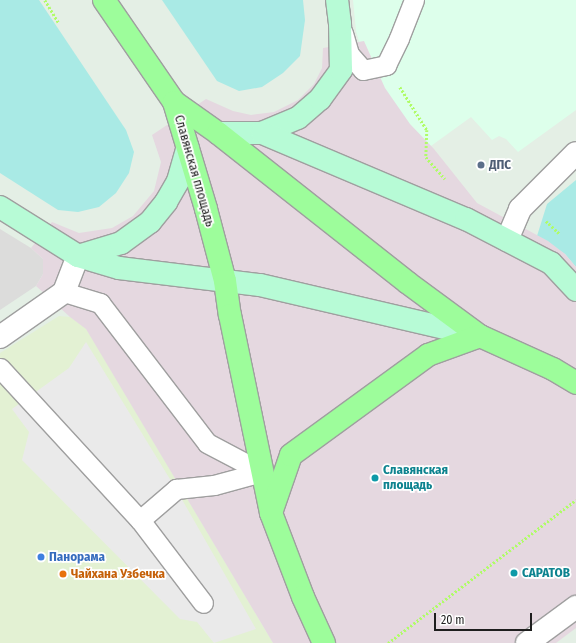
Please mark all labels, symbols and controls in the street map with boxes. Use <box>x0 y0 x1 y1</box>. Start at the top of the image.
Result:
street label: Славянская площадь <box>171 113 217 229</box>
place label: ДПС <box>489 157 511 173</box>
marker: ДПС <box>476 160 486 170</box>
place label: Славянская площадь <box>383 463 448 494</box>
marker: Славянская площадь <box>370 473 380 483</box>
place label: Панорама <box>49 549 105 565</box>
marker: Панорама <box>36 552 46 562</box>
place label: САРАТОВ <box>522 565 570 581</box>
place label: Чайхана Узбечка <box>71 566 165 582</box>
marker: САРАТОВ <box>509 568 519 578</box>
marker: Чайхана Узбечка <box>58 569 68 579</box>
scale bar <box>436 605 534 631</box>
text: 20 m <box>441 613 465 627</box>

